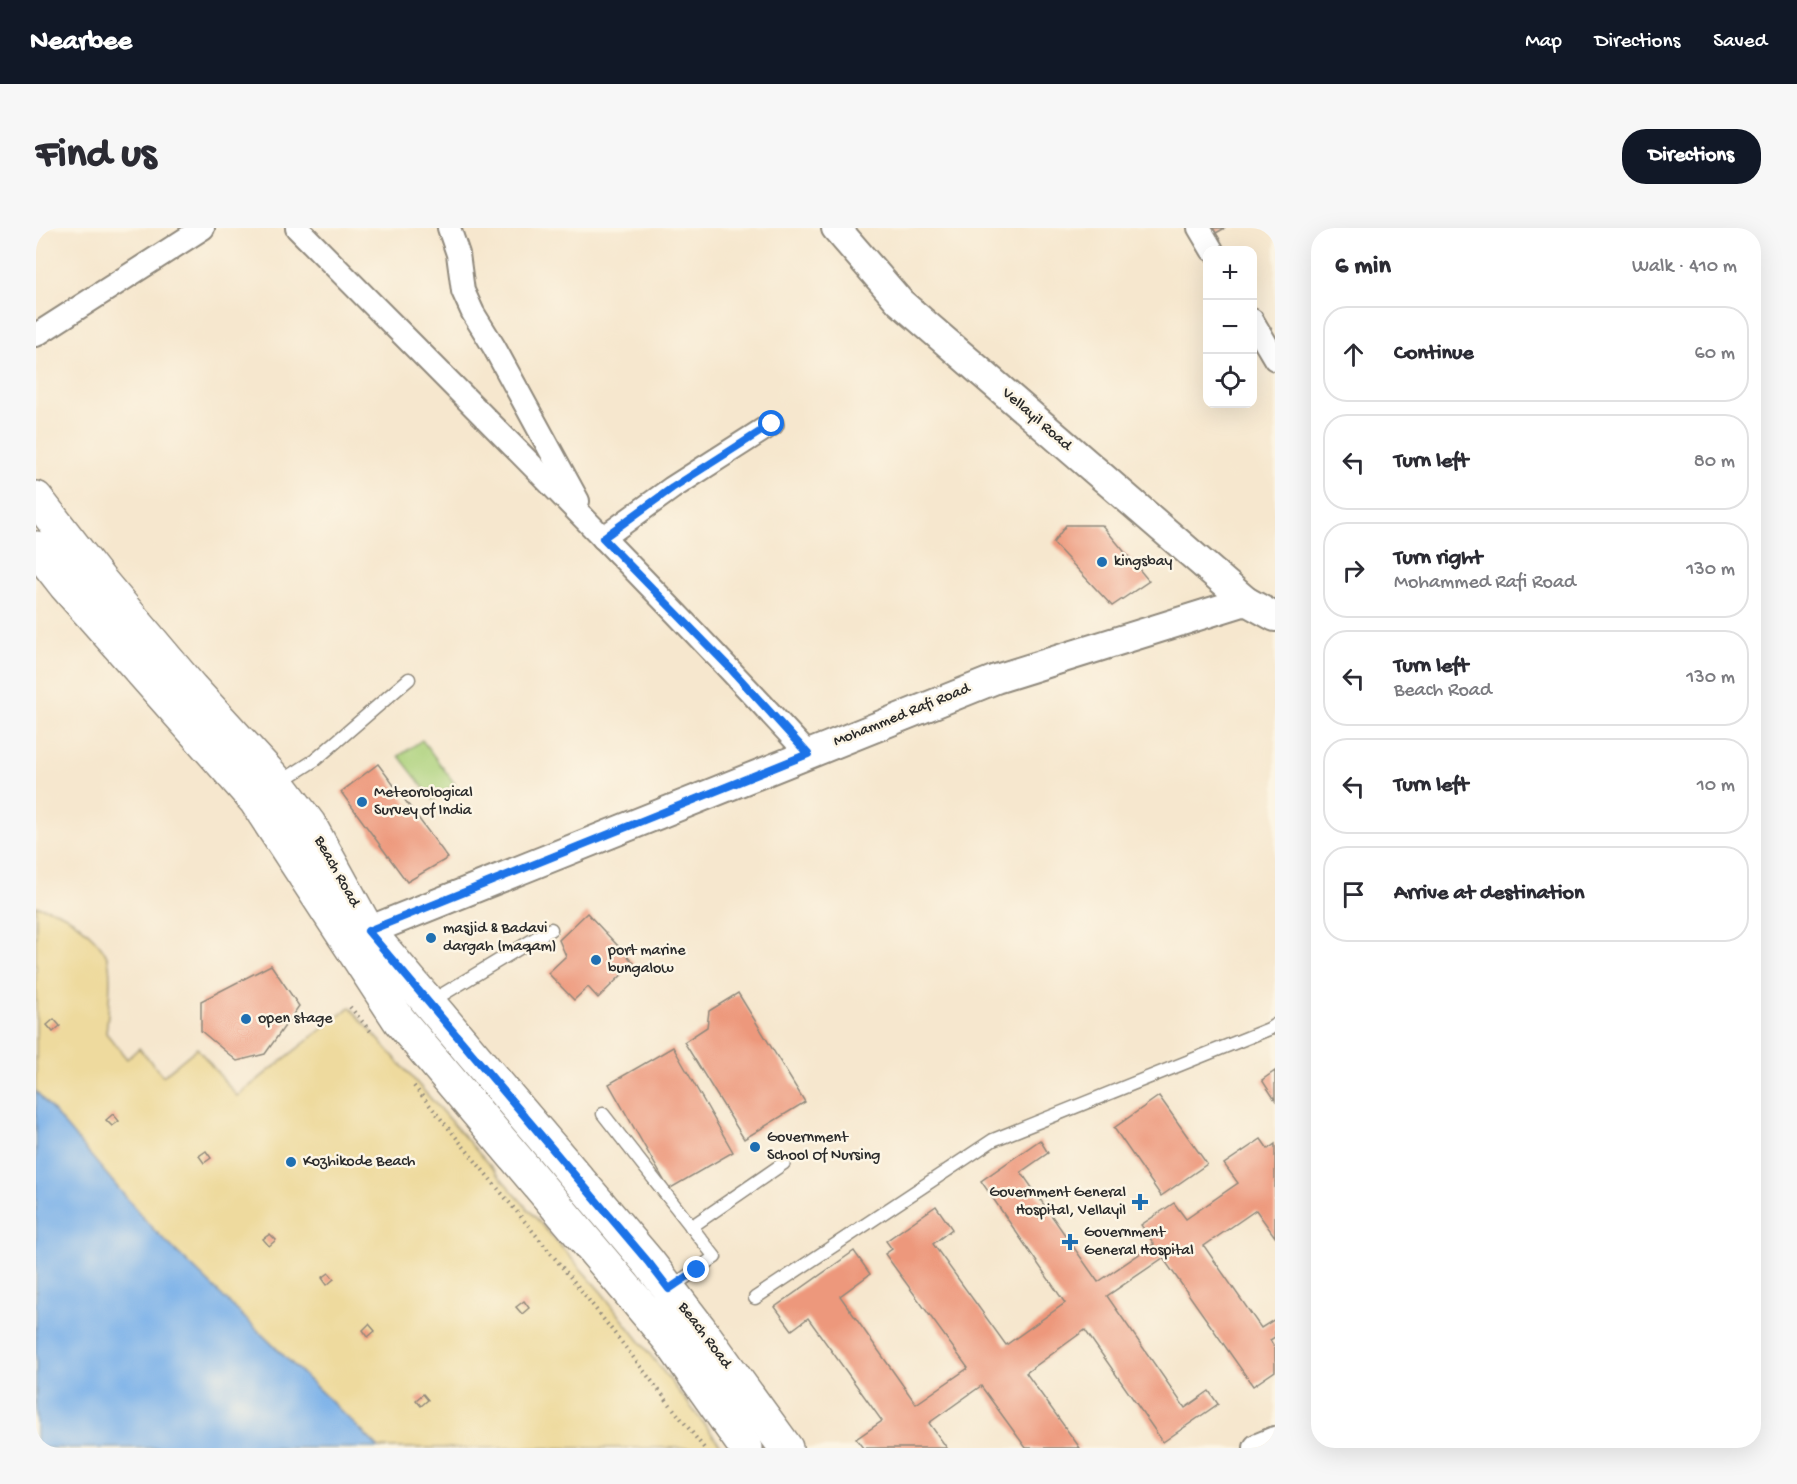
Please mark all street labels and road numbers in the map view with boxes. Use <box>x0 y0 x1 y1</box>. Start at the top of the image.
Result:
street label: Vellayil Road <box>996 384 1076 457</box>
street label: Mohammed Rafi Road <box>831 679 974 752</box>
street label: Beach Road <box>308 832 364 912</box>
street label: Beach Road <box>672 1298 736 1374</box>

